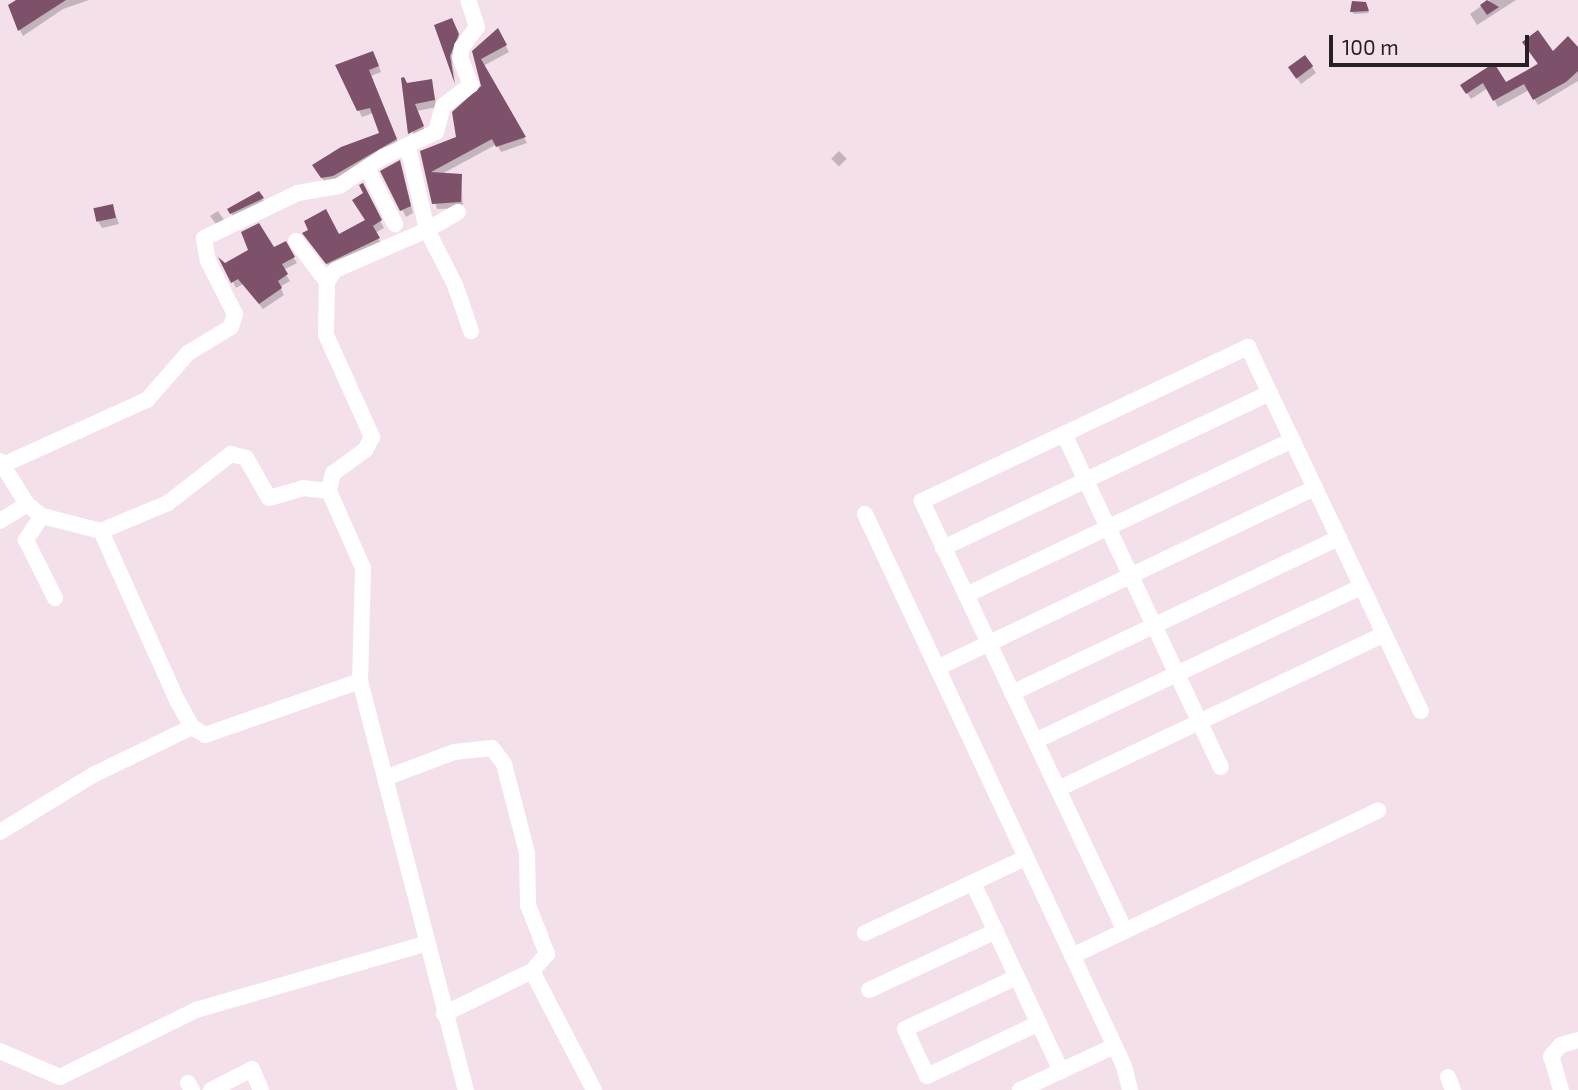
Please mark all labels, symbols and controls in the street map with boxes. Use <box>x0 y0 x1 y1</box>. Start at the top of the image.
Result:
scale bar <box>1333 21 1532 65</box>
text: 100 m <box>1342 34 1399 59</box>

